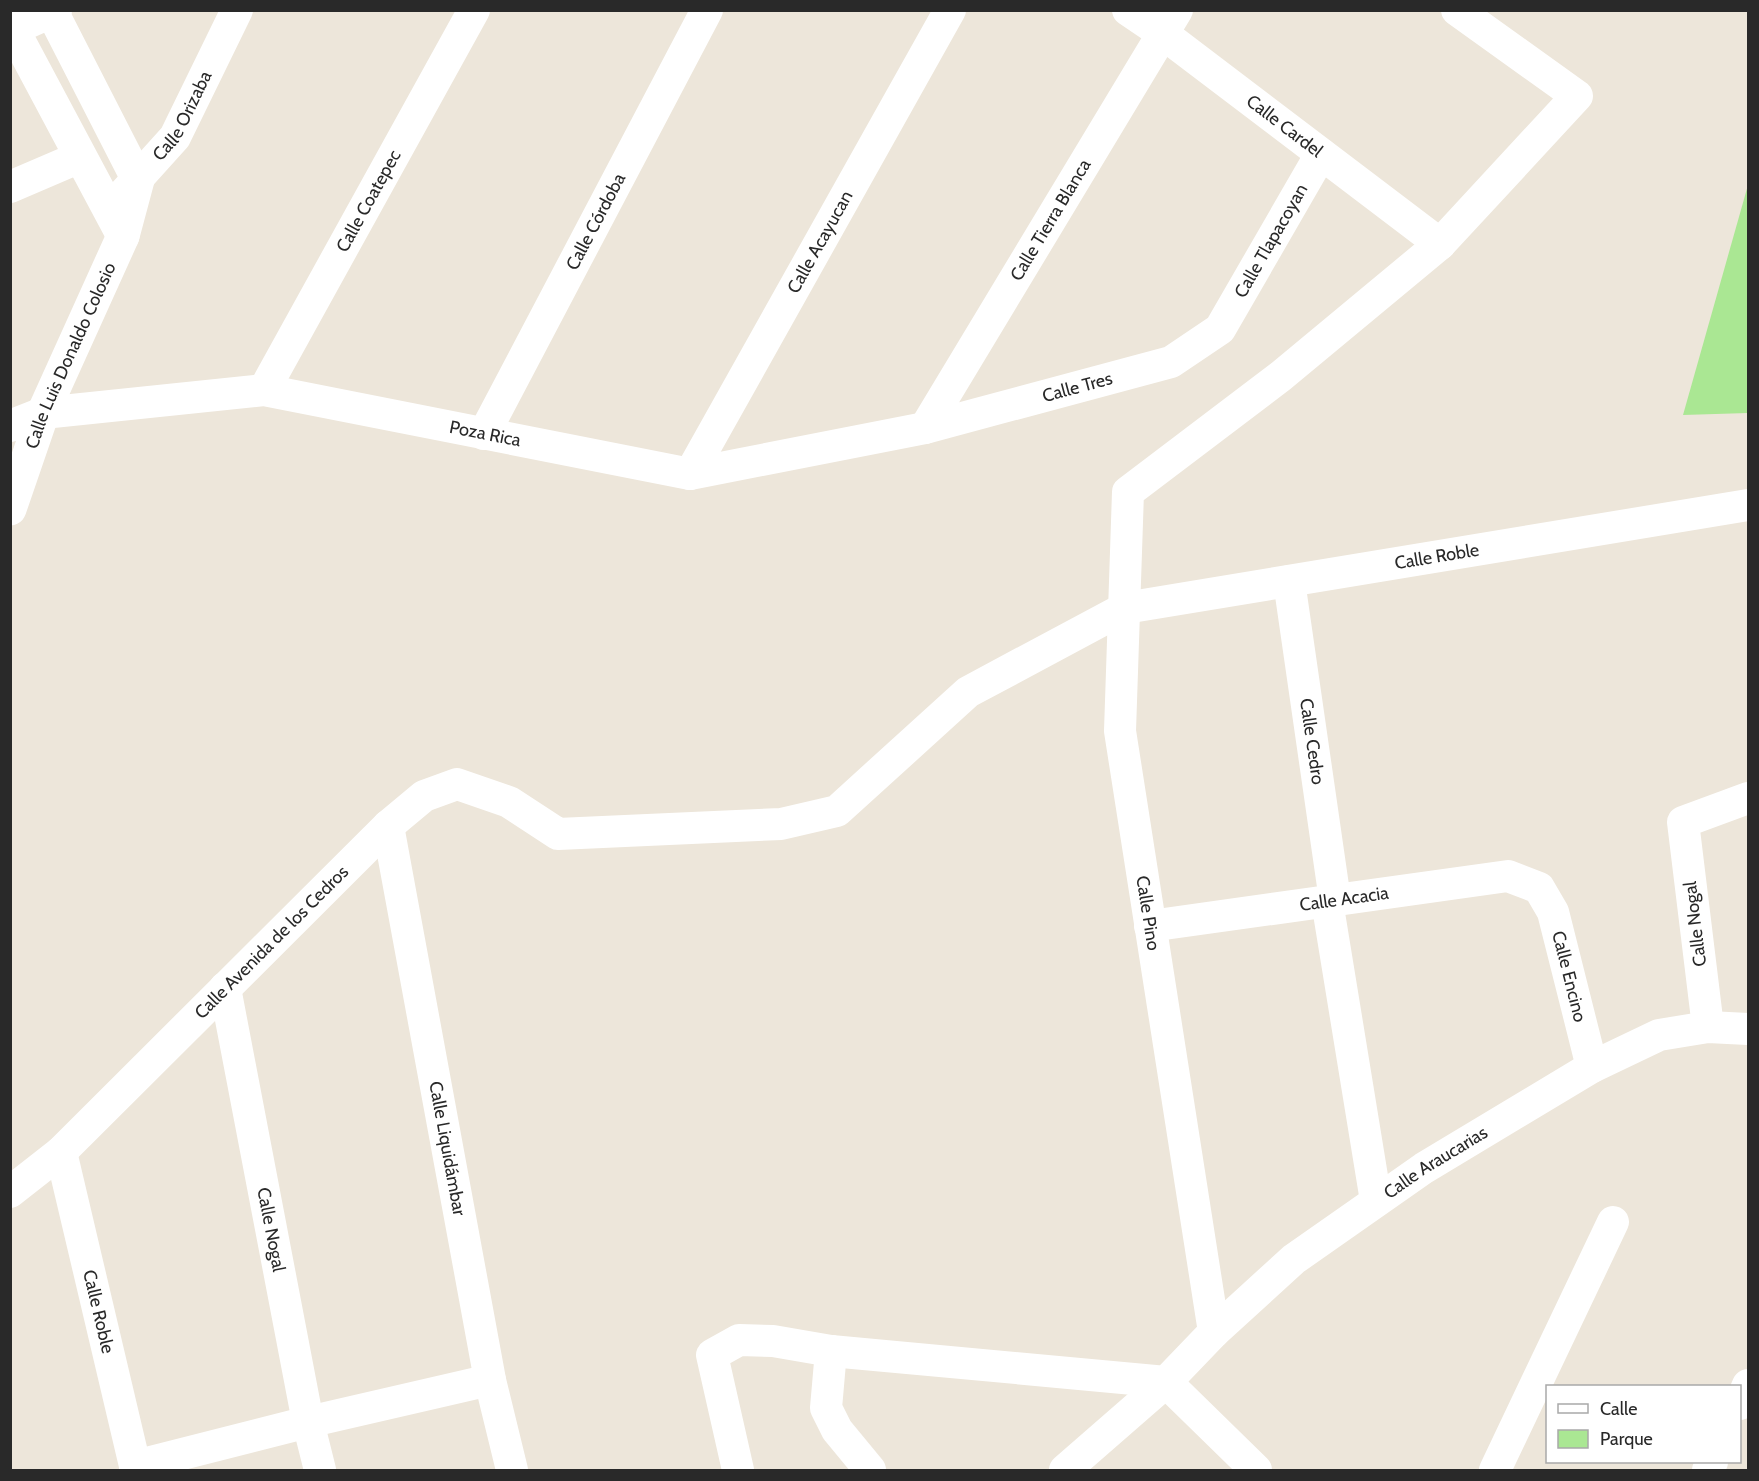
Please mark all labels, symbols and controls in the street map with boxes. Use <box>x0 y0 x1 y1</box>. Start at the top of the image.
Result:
street label: Calle Orizaba <box>148 67 217 165</box>
street label: Calle Cardel <box>1242 90 1328 163</box>
street label: Calle Coatepec <box>331 146 406 256</box>
street label: Calle Tierra Blanca <box>1005 155 1096 285</box>
street label: Calle Córdoba <box>561 169 630 274</box>
street label: Calle Tlapacoyan <box>1229 180 1312 302</box>
street label: Calle Acayucan <box>783 187 858 297</box>
street label: Calle Luis Donaldo Colosio <box>21 259 121 452</box>
street label: Calle Tres <box>1040 367 1115 407</box>
street label: Poza Rica <box>447 416 523 451</box>
street label: Calle Roble <box>1393 539 1481 574</box>
street label: Calle Cedro <box>1295 697 1329 786</box>
street label: Calle Avenida de los Cedros <box>190 861 353 1023</box>
street label: Calle Pino <box>1131 874 1165 952</box>
street label: Calle Nogal <box>1679 879 1711 968</box>
street label: Calle Acacia <box>1298 882 1390 916</box>
street label: Calle Encino <box>1547 929 1591 1025</box>
street label: Calle Liquidámbar <box>424 1080 471 1218</box>
street label: Calle Araucarias <box>1380 1121 1491 1204</box>
street label: Calle Nogal <box>252 1186 290 1274</box>
street label: Calle Roble <box>78 1268 119 1356</box>
legend <box>1546 1385 1741 1463</box>
text: Calle <box>1600 1398 1637 1420</box>
text: Parque <box>1600 1428 1653 1450</box>

